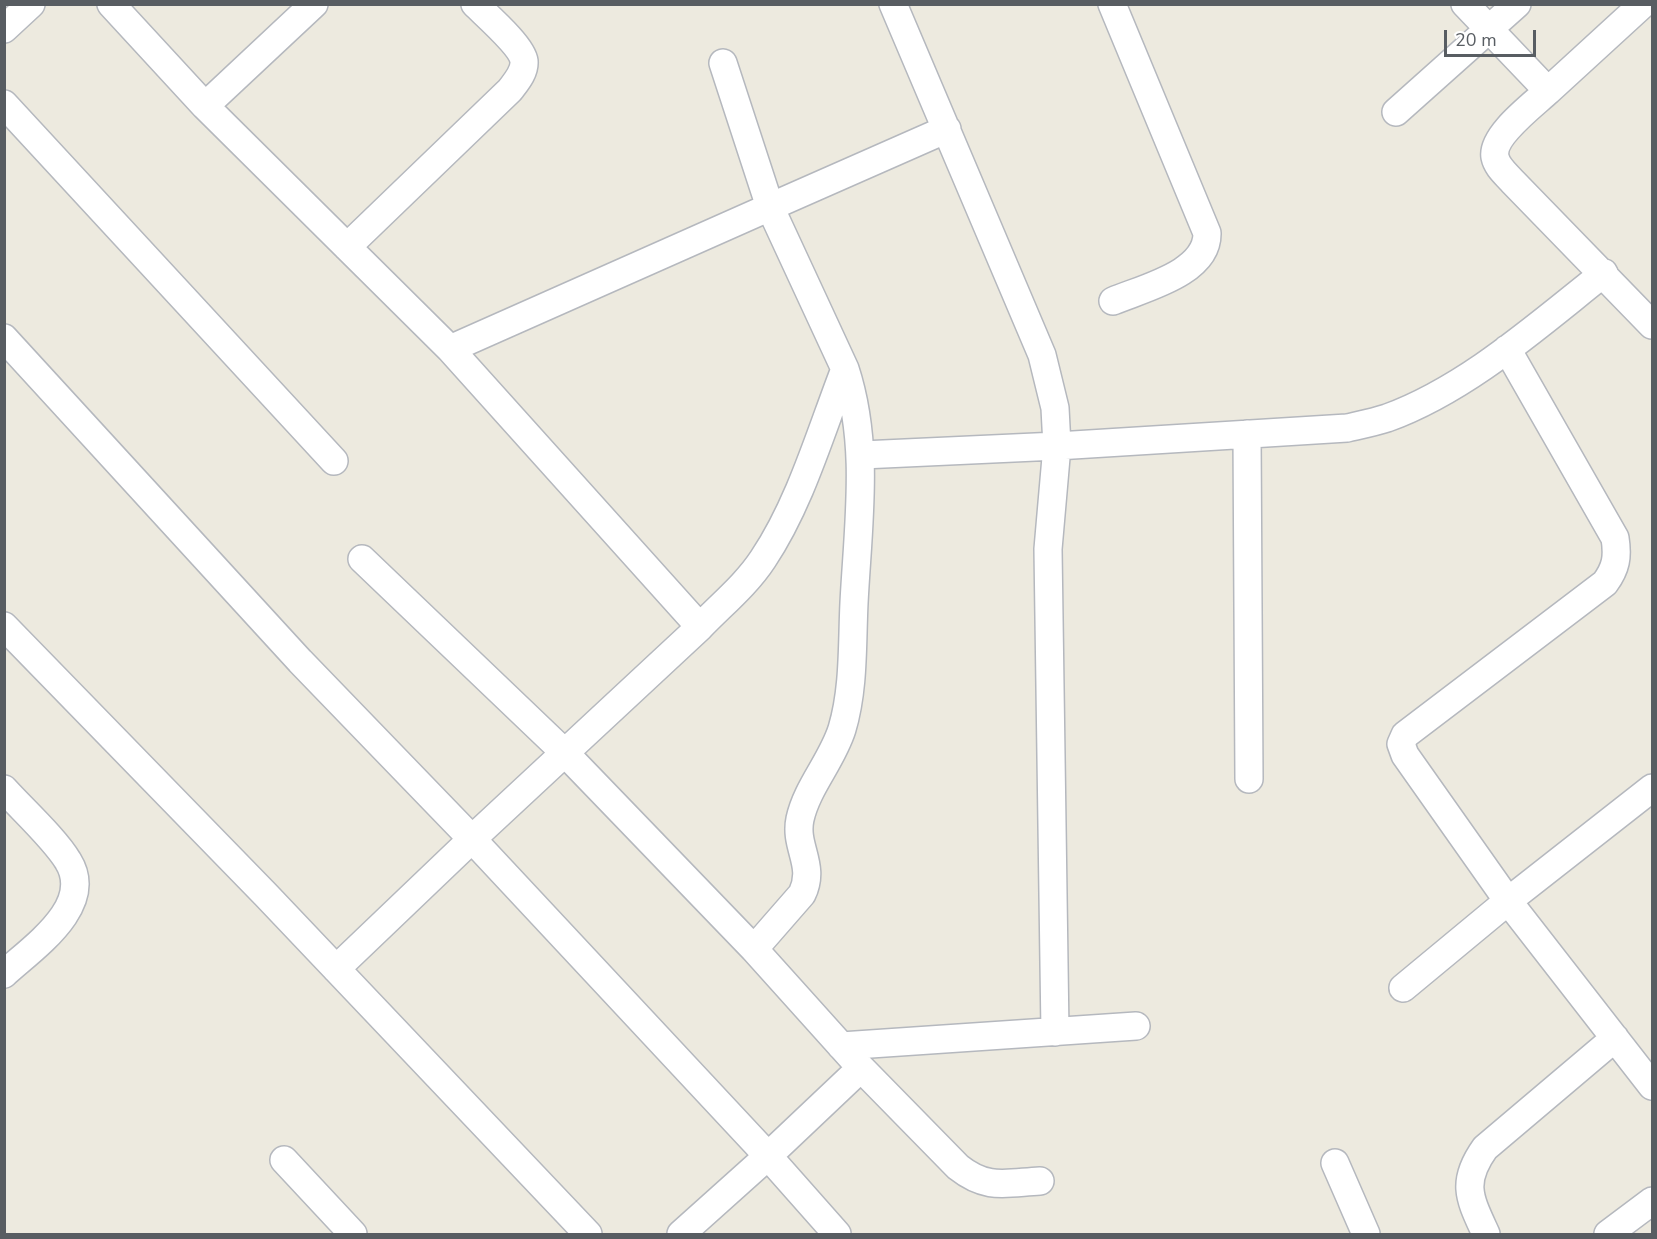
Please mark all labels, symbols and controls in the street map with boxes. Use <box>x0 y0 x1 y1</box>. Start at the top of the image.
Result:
scale bar <box>1447 18 1538 56</box>
text: 20 m <box>1455 28 1497 52</box>

